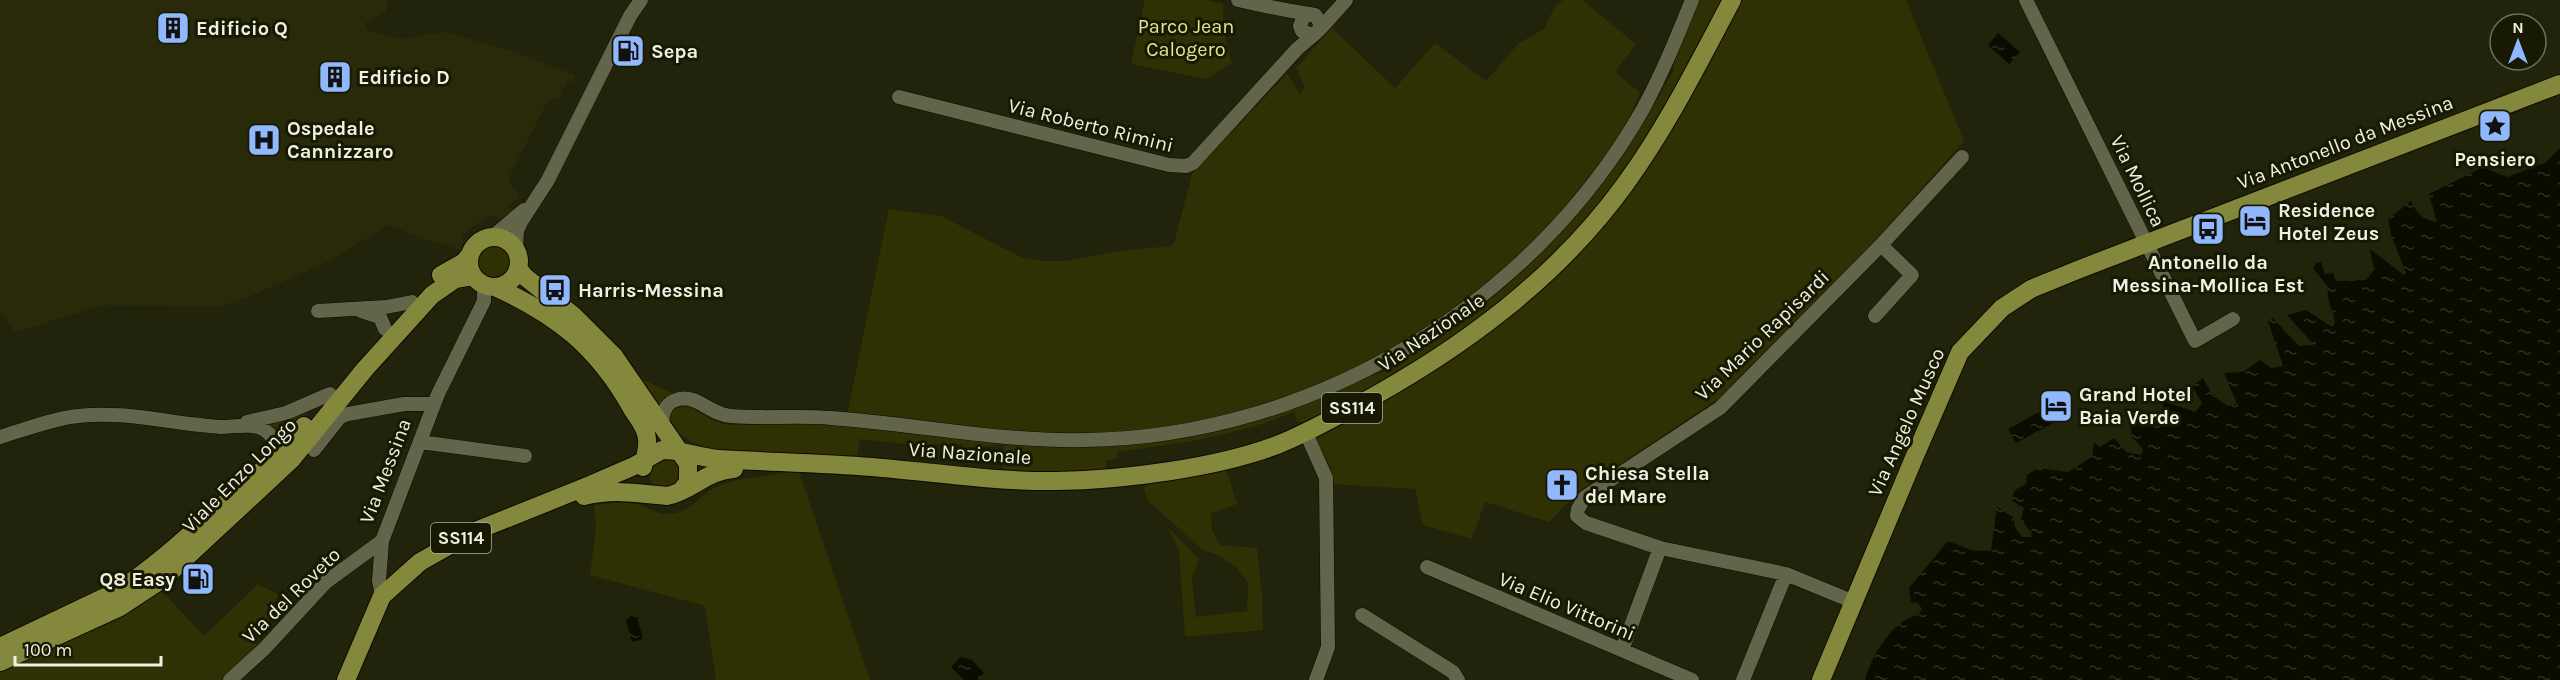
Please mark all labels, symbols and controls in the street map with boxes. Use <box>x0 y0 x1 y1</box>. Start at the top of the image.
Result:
building icon: Edificio Q <box>155 10 191 46</box>
north arrow <box>2488 12 2548 72</box>
park label: Parco Jean Calogero <box>1138 15 1234 61</box>
place label: Edificio Q <box>196 17 288 40</box>
text: N <box>2512 18 2524 37</box>
fuel station icon: Sepa <box>610 33 646 69</box>
place label: Sepa <box>651 40 698 63</box>
building icon: Edificio D <box>317 59 353 95</box>
place label: Edificio D <box>358 66 450 89</box>
street label: Via Antonello da Messina <box>2234 91 2456 194</box>
street label: Via Roberto Rimini <box>1006 94 1176 157</box>
place icon: Pensiero <box>2477 108 2513 144</box>
place label: Ospedale Cannizzaro <box>287 117 394 163</box>
hospital icon: Ospedale Cannizzaro <box>246 122 282 158</box>
street label: Via Mollica <box>2105 132 2170 231</box>
place label: Pensiero <box>2454 148 2536 171</box>
place label: Residence Hotel Zeus <box>2278 199 2379 245</box>
hotel icon: Residence Hotel Zeus <box>2237 203 2273 239</box>
bus stop icon: Antonello da Messina-Mollica Est <box>2190 211 2226 247</box>
place label: Antonello da Messina-Mollica Est <box>2112 251 2304 297</box>
street label: Via Mario Rapisardi <box>1691 266 1834 405</box>
bus stop icon: Harris-Messina <box>537 272 573 308</box>
place label: Harris-Messina <box>578 279 724 302</box>
street label: Via Nazionale <box>1374 288 1489 376</box>
street label: Via Angelo Musco <box>1863 344 1950 500</box>
place label: Grand Hotel Baia Verde <box>2079 383 2192 429</box>
hotel icon: Grand Hotel Baia Verde <box>2038 388 2074 424</box>
road number: SS114 <box>1322 393 1382 423</box>
street label: Viale Enzo Longo <box>178 414 301 537</box>
street label: Via Messina <box>355 416 416 527</box>
street label: Via Nazionale <box>908 438 1032 469</box>
place label: Chiesa Stella del Mare <box>1585 462 1710 508</box>
church icon: Chiesa Stella del Mare <box>1544 467 1580 503</box>
road number: SS114 <box>431 523 491 553</box>
street label: Via del Roveto <box>238 543 345 648</box>
fuel station icon: Q8 Easy <box>180 561 216 597</box>
street label: Via Elio Vittorini <box>1495 567 1638 646</box>
place label: Q8 Easy <box>100 568 175 591</box>
scale bar <box>15 629 160 667</box>
text: 100 m <box>24 639 72 661</box>

